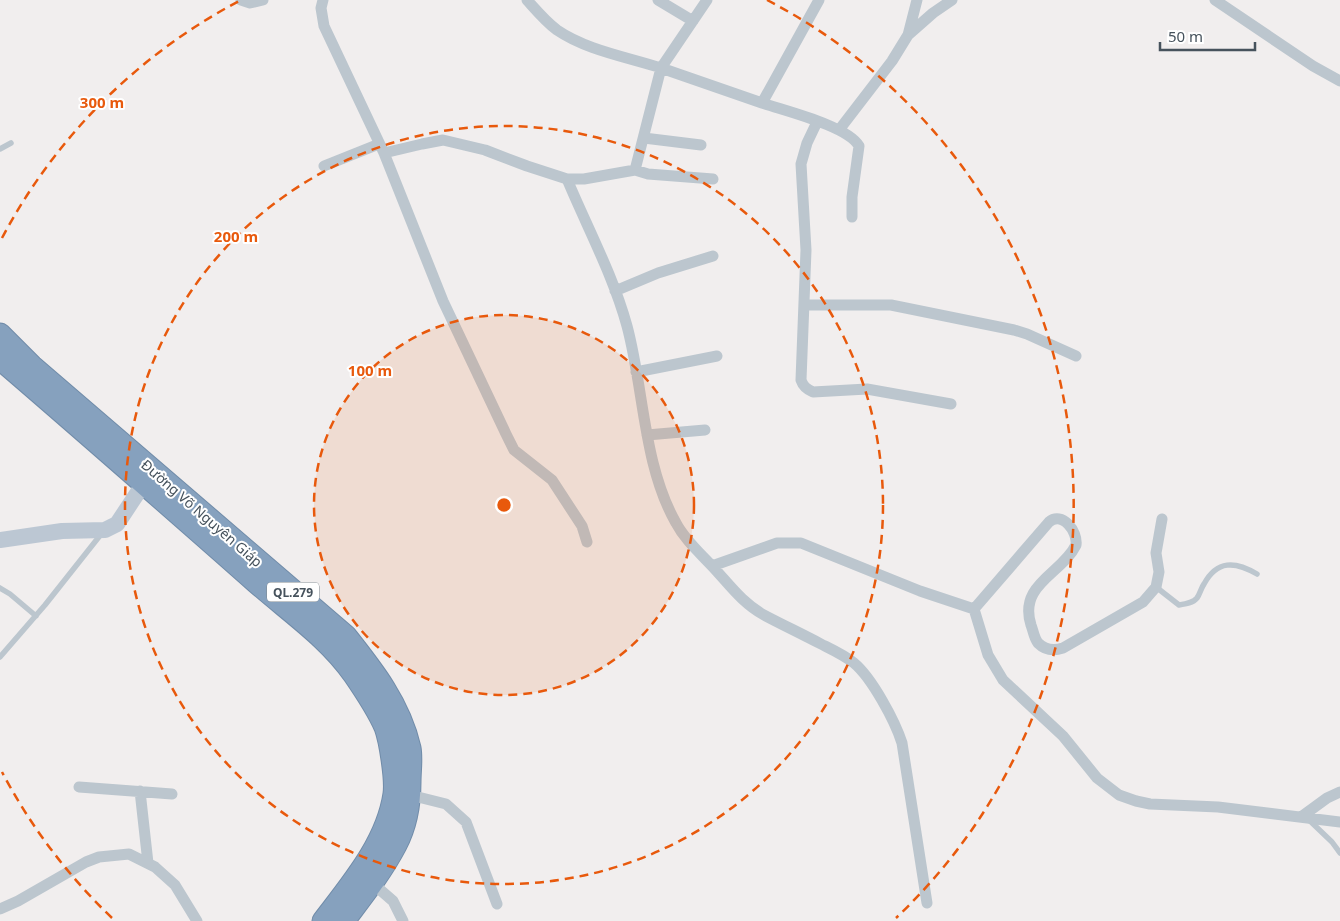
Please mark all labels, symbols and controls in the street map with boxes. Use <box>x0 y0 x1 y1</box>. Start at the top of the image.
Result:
scale bar <box>1160 20 1255 52</box>
text: 50 m <box>1168 26 1203 46</box>
text: 300 m <box>80 92 124 112</box>
text: 200 m <box>214 226 258 246</box>
text: 100 m <box>348 360 392 380</box>
street label: Đường Võ Nguyên Giáp <box>137 455 267 571</box>
centre of rings <box>495 496 513 514</box>
road number: QL.279 <box>267 582 319 602</box>

